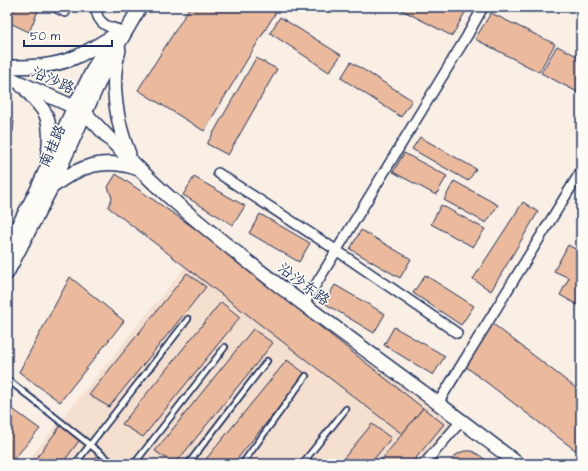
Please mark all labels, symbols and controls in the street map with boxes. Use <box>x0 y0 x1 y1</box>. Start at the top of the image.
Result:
scale bar <box>24 22 112 48</box>
text: 50 m <box>30 28 61 45</box>
street label: 沿沙路 <box>28 62 78 99</box>
street label: 南桂路 <box>34 121 71 171</box>
street label: 沿沙东路 <box>273 258 334 311</box>

